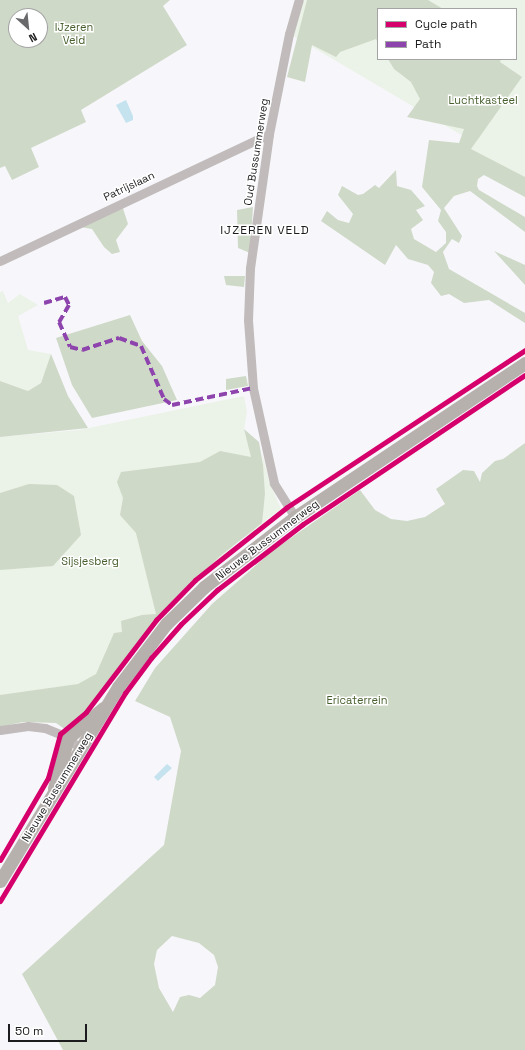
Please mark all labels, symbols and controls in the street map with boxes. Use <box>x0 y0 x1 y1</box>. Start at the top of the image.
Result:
north arrow <box>8 8 48 48</box>
legend <box>377 8 517 60</box>
text: Cycle path <box>415 16 477 32</box>
park label: IJzeren Veld <box>55 21 93 47</box>
text: N <box>27 30 39 46</box>
text: Path <box>415 36 441 52</box>
park label: Luchtkasteel <box>448 93 518 107</box>
street label: Oud Bussummerweg <box>241 98 271 206</box>
street label: Patrijslaan <box>101 168 157 204</box>
district label: IJZEREN VELD <box>220 224 310 238</box>
street label: Nieuwe Bussummerweg <box>213 497 321 583</box>
park label: Sijsjesberg <box>61 554 119 568</box>
park label: Ericaterrein <box>326 693 388 707</box>
street label: Nieuwe Bussummerweg <box>19 730 95 844</box>
scale bar <box>10 1016 89 1042</box>
text: 50 m <box>15 1023 43 1039</box>

